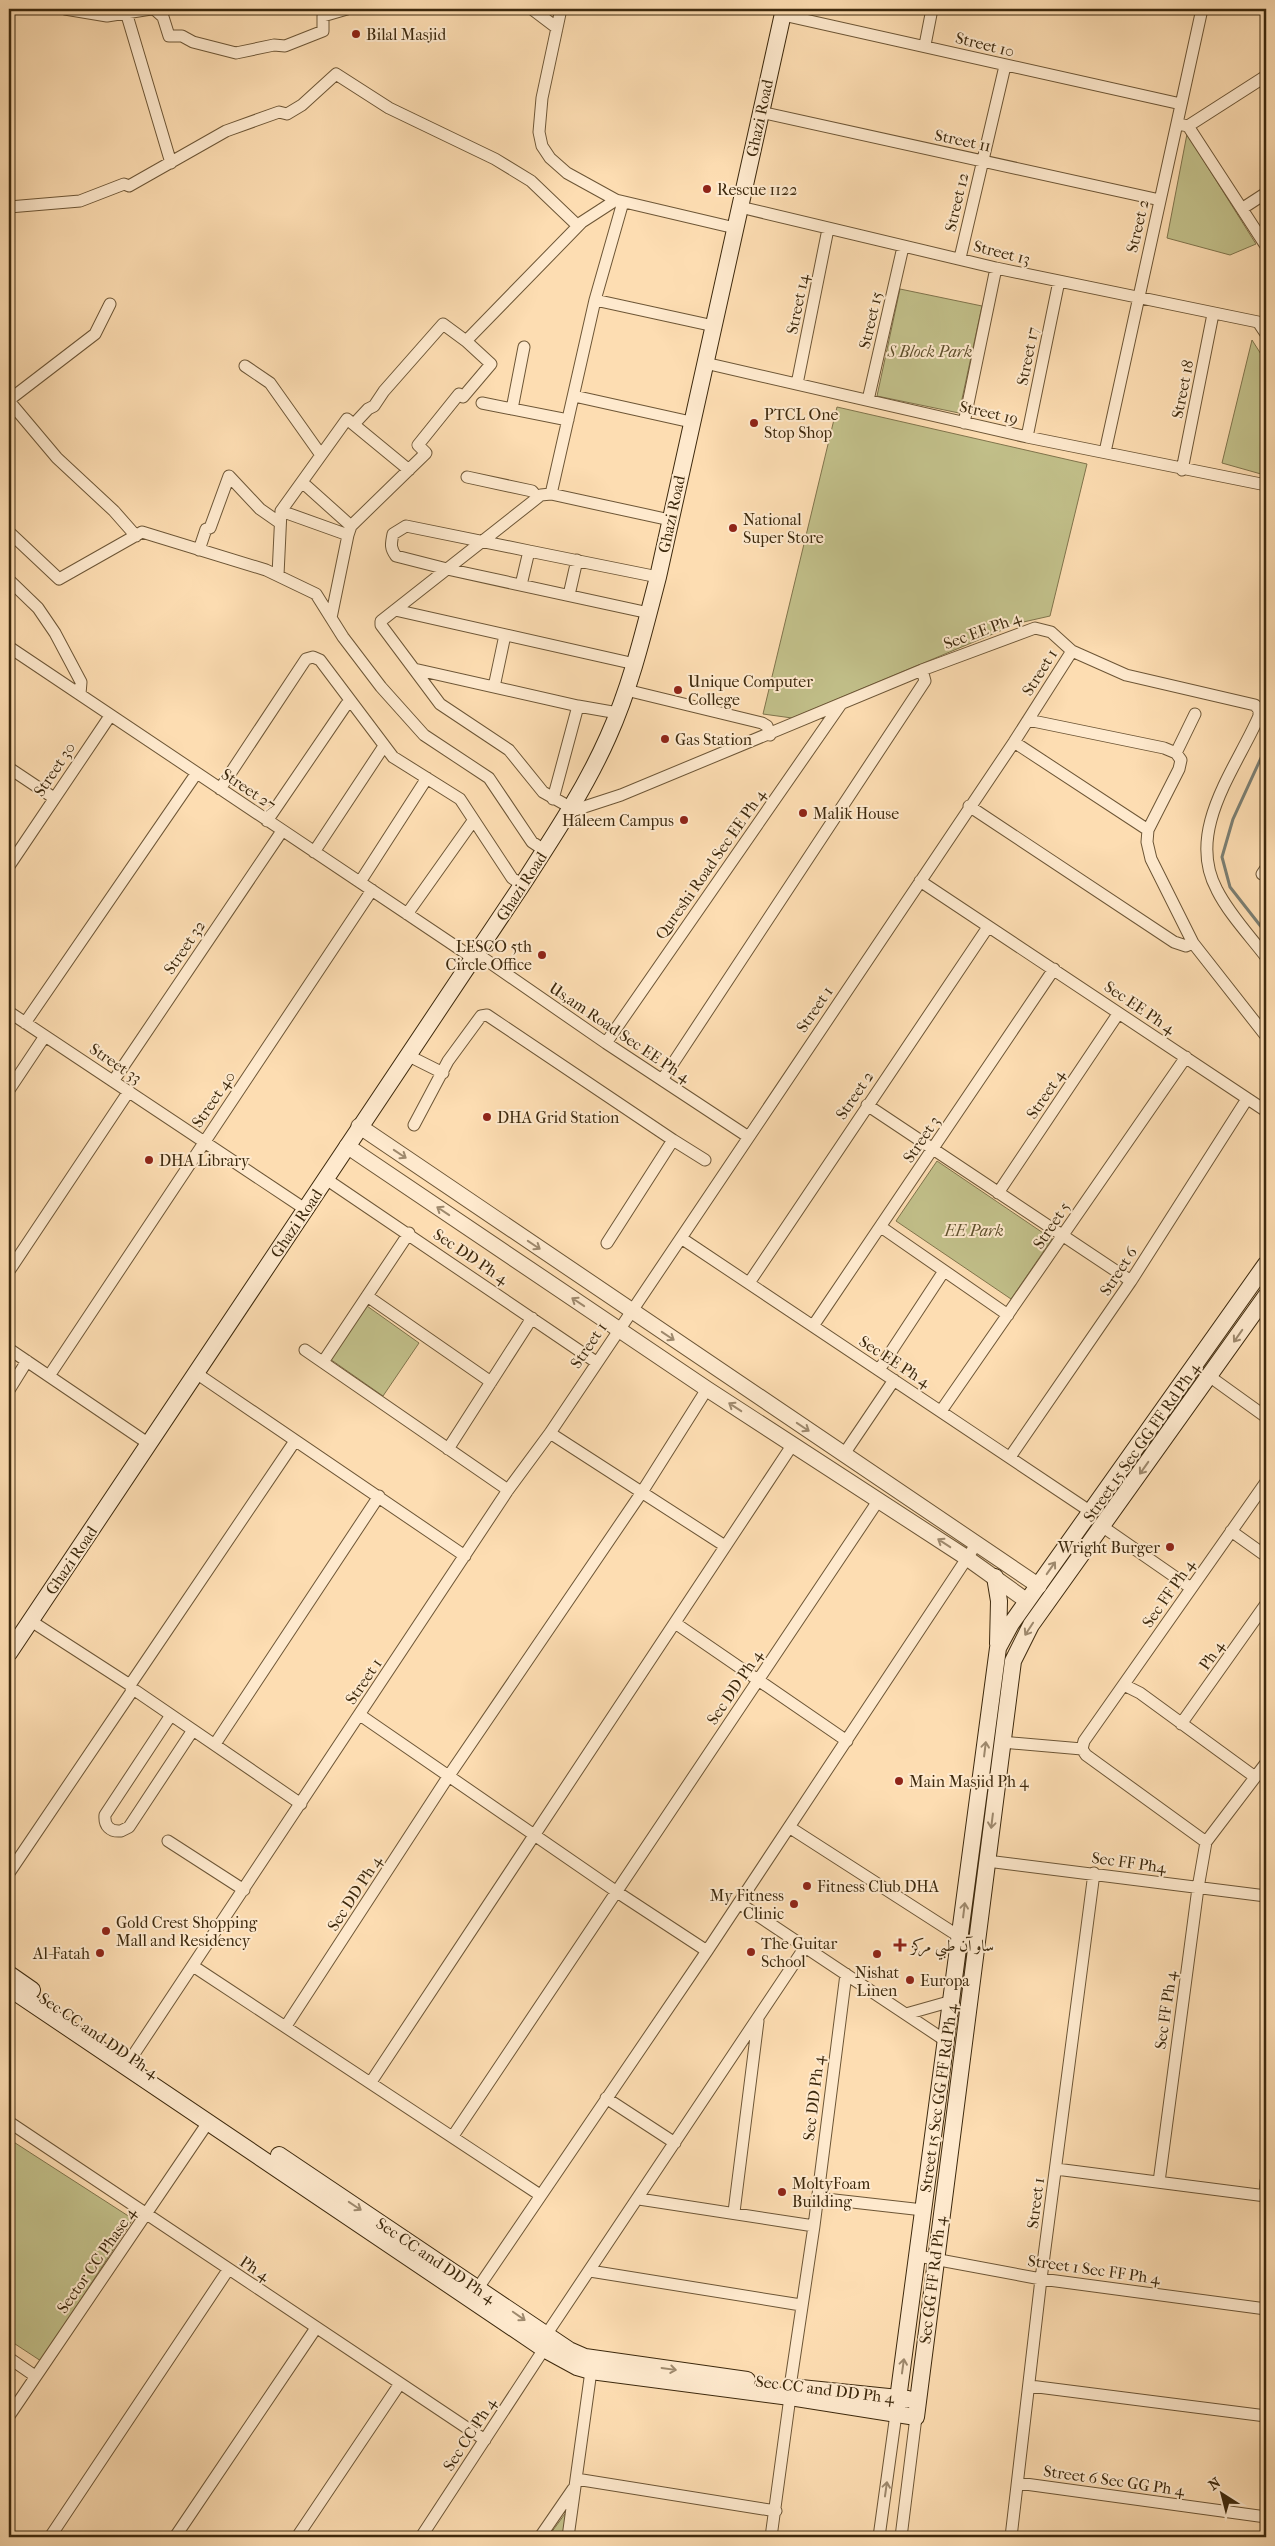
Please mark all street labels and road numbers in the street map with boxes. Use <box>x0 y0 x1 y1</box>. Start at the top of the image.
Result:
street label: Street 10 <box>953 28 1016 61</box>
street label: Ghazi Road <box>742 77 777 159</box>
street label: Street 11 <box>933 125 993 156</box>
street label: Street 12 <box>941 171 972 233</box>
street label: Street 2 <box>1122 198 1153 255</box>
street label: Street 13 <box>971 236 1032 269</box>
street label: Street 14 <box>782 272 813 336</box>
street label: Street 15 <box>855 290 886 351</box>
street label: Street 17 <box>1013 325 1043 387</box>
street label: Street 18 <box>1167 358 1197 420</box>
street label: Street 19 <box>958 397 1020 428</box>
street label: Ghazi Road <box>654 473 689 555</box>
street label: Sec EE Ph 4 <box>941 607 1024 653</box>
street label: Street 1 <box>1018 645 1061 699</box>
street label: Street 30 <box>29 739 79 800</box>
street label: Street 27 <box>218 764 280 815</box>
street label: Qureshi Road Sec EE Ph 4 <box>651 785 770 943</box>
street label: Ghazi Road <box>492 848 551 924</box>
street label: Street 32 <box>160 917 209 978</box>
street label: Sec EE Ph 4 <box>1101 977 1179 1038</box>
street label: Us,am Road Sec EE Ph 4 <box>546 978 694 1087</box>
street label: Street 1 <box>792 983 837 1036</box>
street label: Street 33 <box>86 1039 145 1088</box>
street label: Street 4 <box>1022 1066 1069 1122</box>
street label: Street 40 <box>188 1067 239 1131</box>
street label: Street 2 <box>831 1068 877 1123</box>
street label: Street 3 <box>899 1112 944 1166</box>
street label: Ghazi Road <box>267 1185 326 1261</box>
street label: Street 5 <box>1029 1198 1074 1252</box>
street label: Sec DD Ph 4 <box>430 1225 512 1289</box>
street label: Street 6 <box>1096 1243 1141 1299</box>
street label: Street 1 <box>566 1319 611 1372</box>
street label: Sec EE Ph 4 <box>856 1331 934 1392</box>
street label: Street 15 Sec GG FF Rd Ph 4 <box>1079 1359 1204 1526</box>
street label: Ghazi Road <box>42 1522 101 1598</box>
street label: Sec FF Ph 4 <box>1138 1555 1199 1631</box>
street label: Ph 4 <box>1195 1636 1229 1674</box>
street label: Sec DD Ph 4 <box>703 1646 767 1728</box>
street label: Street 1 <box>341 1655 386 1708</box>
street label: Sec FF Ph4 <box>1090 1848 1168 1877</box>
street label: Sec DD Ph 4 <box>323 1852 386 1934</box>
street label: Sec FF Ph 4 <box>1151 1969 1180 2050</box>
street label: Sec CC and DD Ph 4 <box>36 1989 162 2083</box>
street label: Street 15 Sec GG FF Rd Ph 4 <box>916 2002 961 2194</box>
street label: Sec DD Ph 4 <box>799 2054 828 2142</box>
street label: Street 1 <box>1023 2176 1048 2230</box>
street label: Sector CC Phase 4 <box>53 2203 140 2317</box>
street label: Sec CC and DD Ph 4 <box>373 2214 499 2308</box>
street label: Sec GG FF Rd Ph 4 <box>915 2215 950 2345</box>
street label: Street 1 Sec FF Ph 4 <box>1026 2251 1162 2288</box>
street label: Ph 4 <box>236 2252 274 2285</box>
street label: Sec CC and DD Ph 4 <box>755 2372 896 2407</box>
street label: Sec CC Ph 4 <box>439 2394 500 2474</box>
street label: Street 6 Sec GG Ph 4 <box>1042 2461 1186 2500</box>

